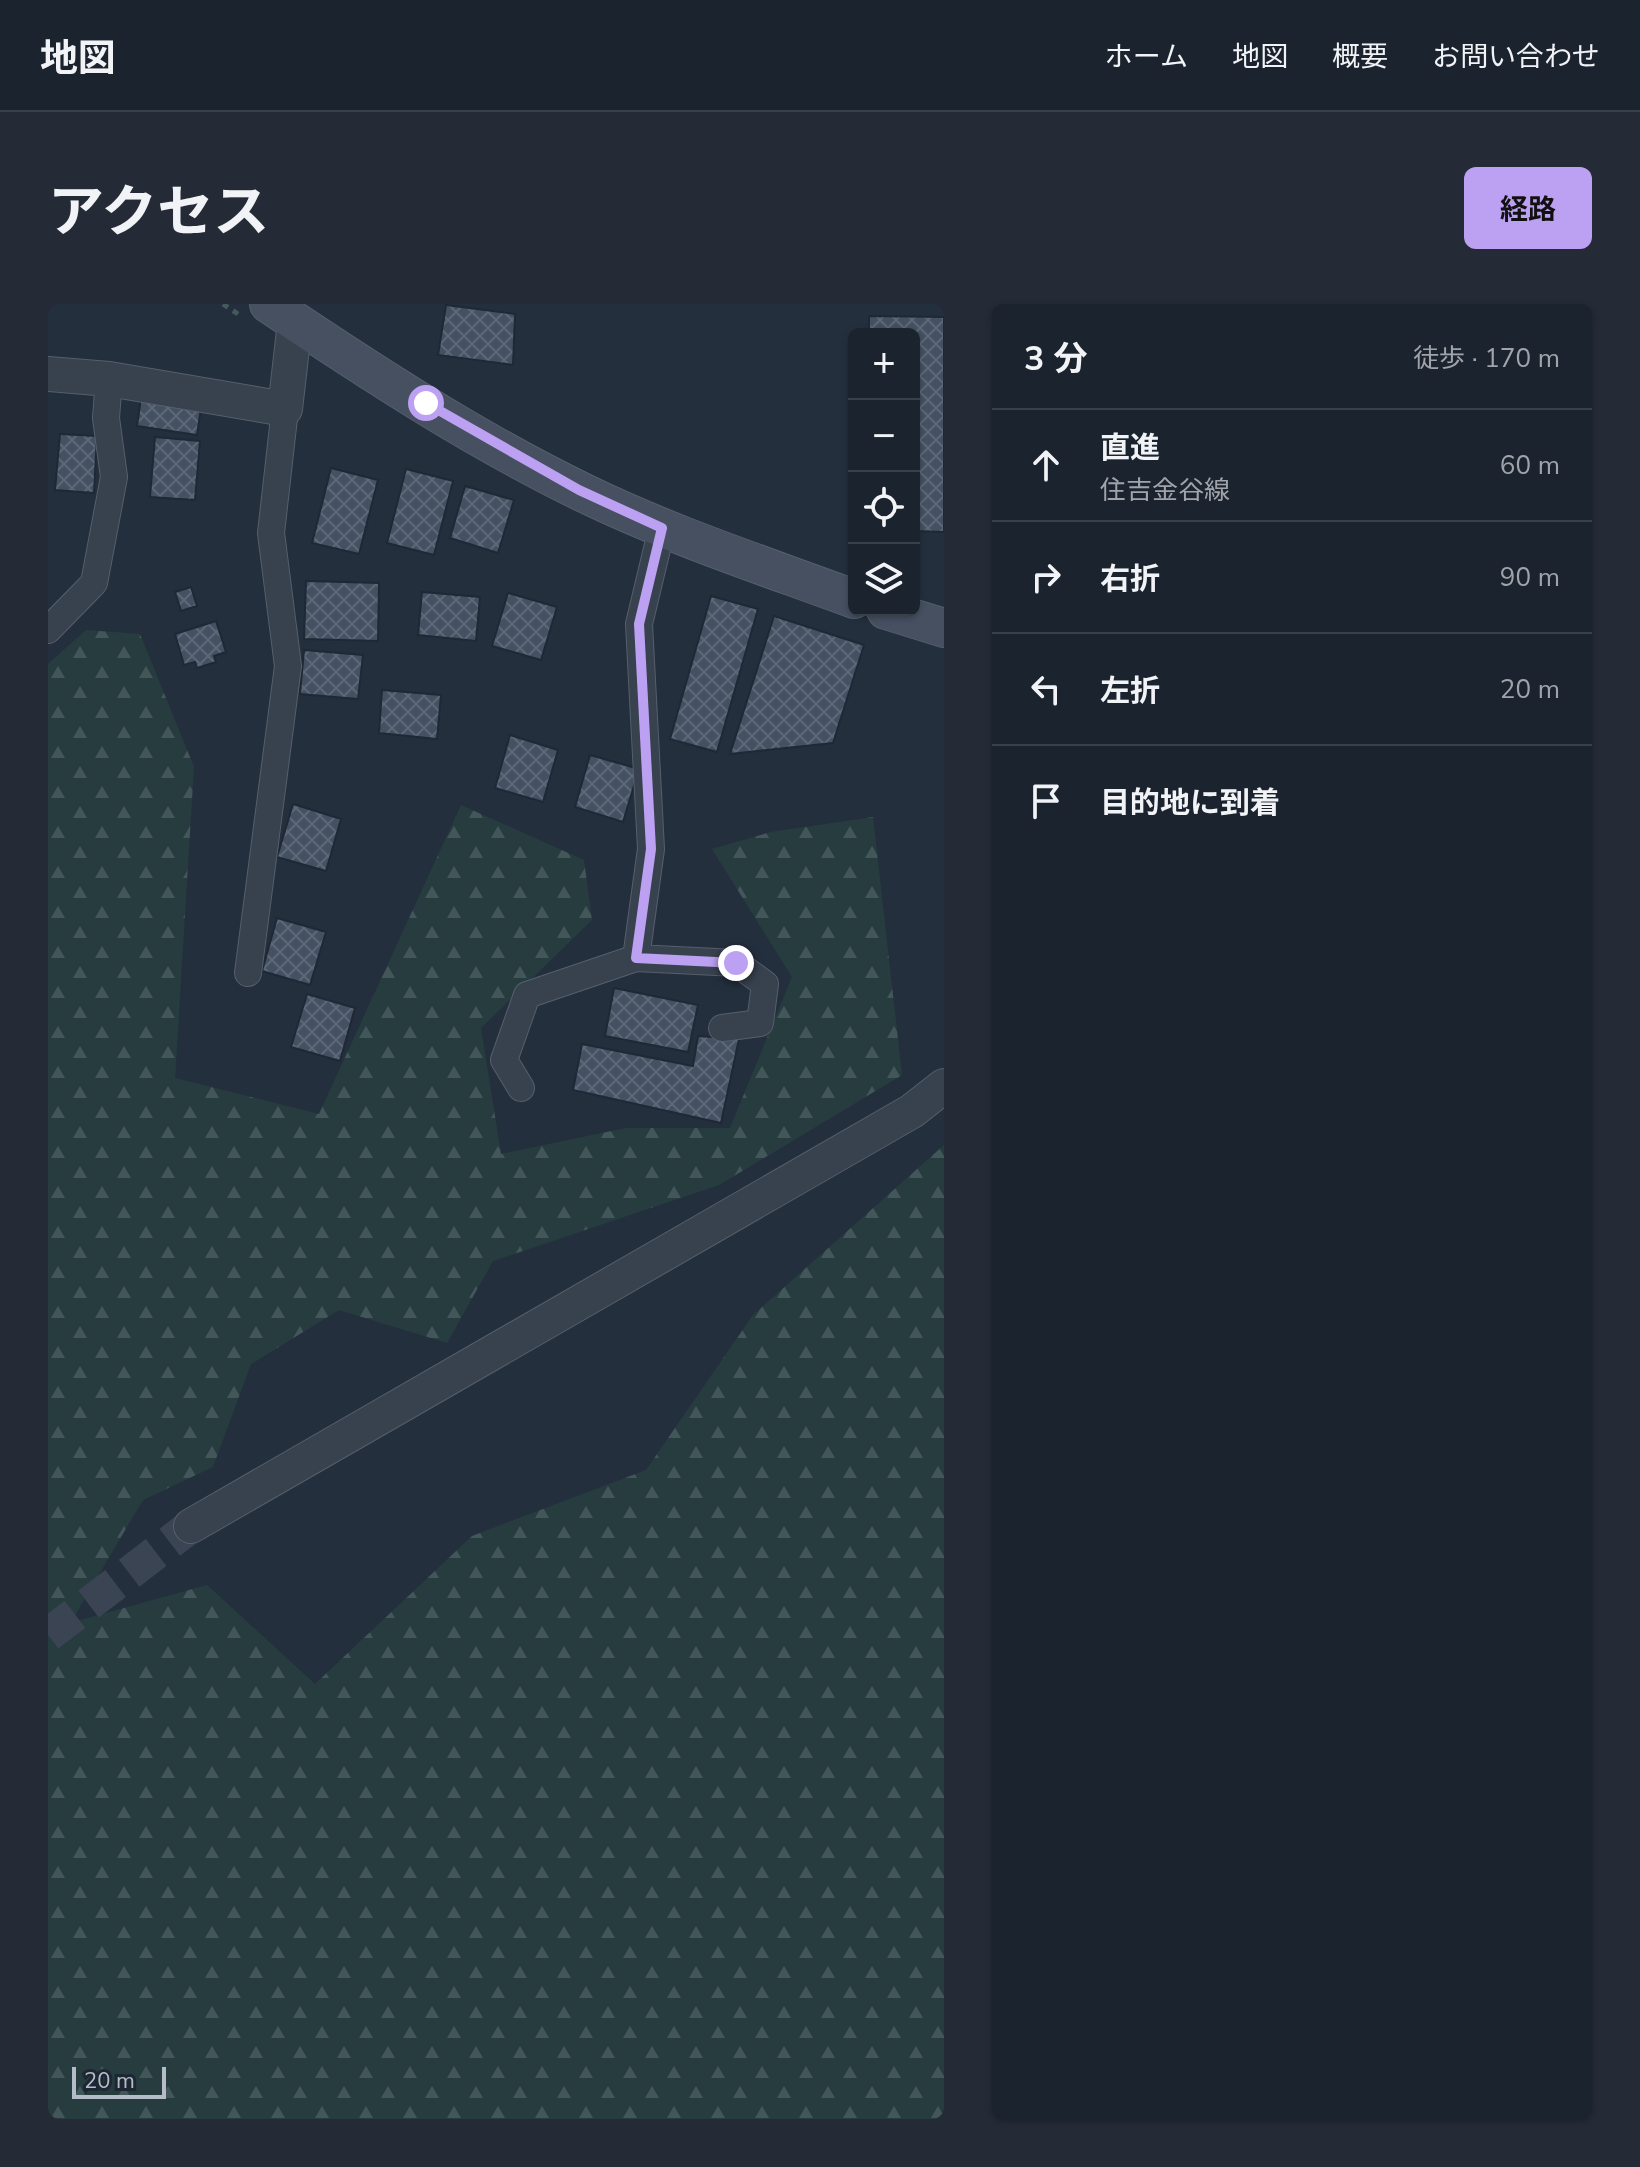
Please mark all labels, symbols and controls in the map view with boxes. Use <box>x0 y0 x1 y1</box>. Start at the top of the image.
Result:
text: 地図 <box>40 33 116 84</box>
text: ホーム <box>1105 38 1188 76</box>
text: 地図 <box>1232 38 1288 76</box>
text: 概要 <box>1332 38 1388 76</box>
text: お問い合わせ <box>1432 38 1600 76</box>
button: 経路 <box>1464 167 1592 249</box>
text: アクセス <box>48 174 269 251</box>
map controls <box>848 328 920 616</box>
button: + <box>848 328 920 400</box>
text: 3 分 <box>1024 336 1088 382</box>
text: 徒歩 · 170 m <box>1413 341 1560 376</box>
route start <box>408 385 444 421</box>
button: − <box>848 400 920 472</box>
text: 直進 <box>1100 428 1160 469</box>
icon: ahead <box>1024 443 1068 487</box>
text: 60 m <box>1500 448 1560 483</box>
button: locate <box>848 472 920 544</box>
text: 住吉金谷線 <box>1100 473 1230 508</box>
button: layers <box>848 544 920 616</box>
icon: right <box>1024 555 1068 599</box>
text: 右折 <box>1100 559 1160 600</box>
text: 90 m <box>1500 560 1560 595</box>
icon: left <box>1024 667 1068 711</box>
text: 左折 <box>1100 671 1160 712</box>
text: 20 m <box>1500 672 1560 707</box>
icon: arrive <box>1024 779 1068 823</box>
text: 目的地に到着 <box>1100 783 1280 824</box>
route end <box>718 945 754 981</box>
scale bar <box>72 2063 166 2099</box>
text: 20 m <box>84 2066 135 2096</box>

